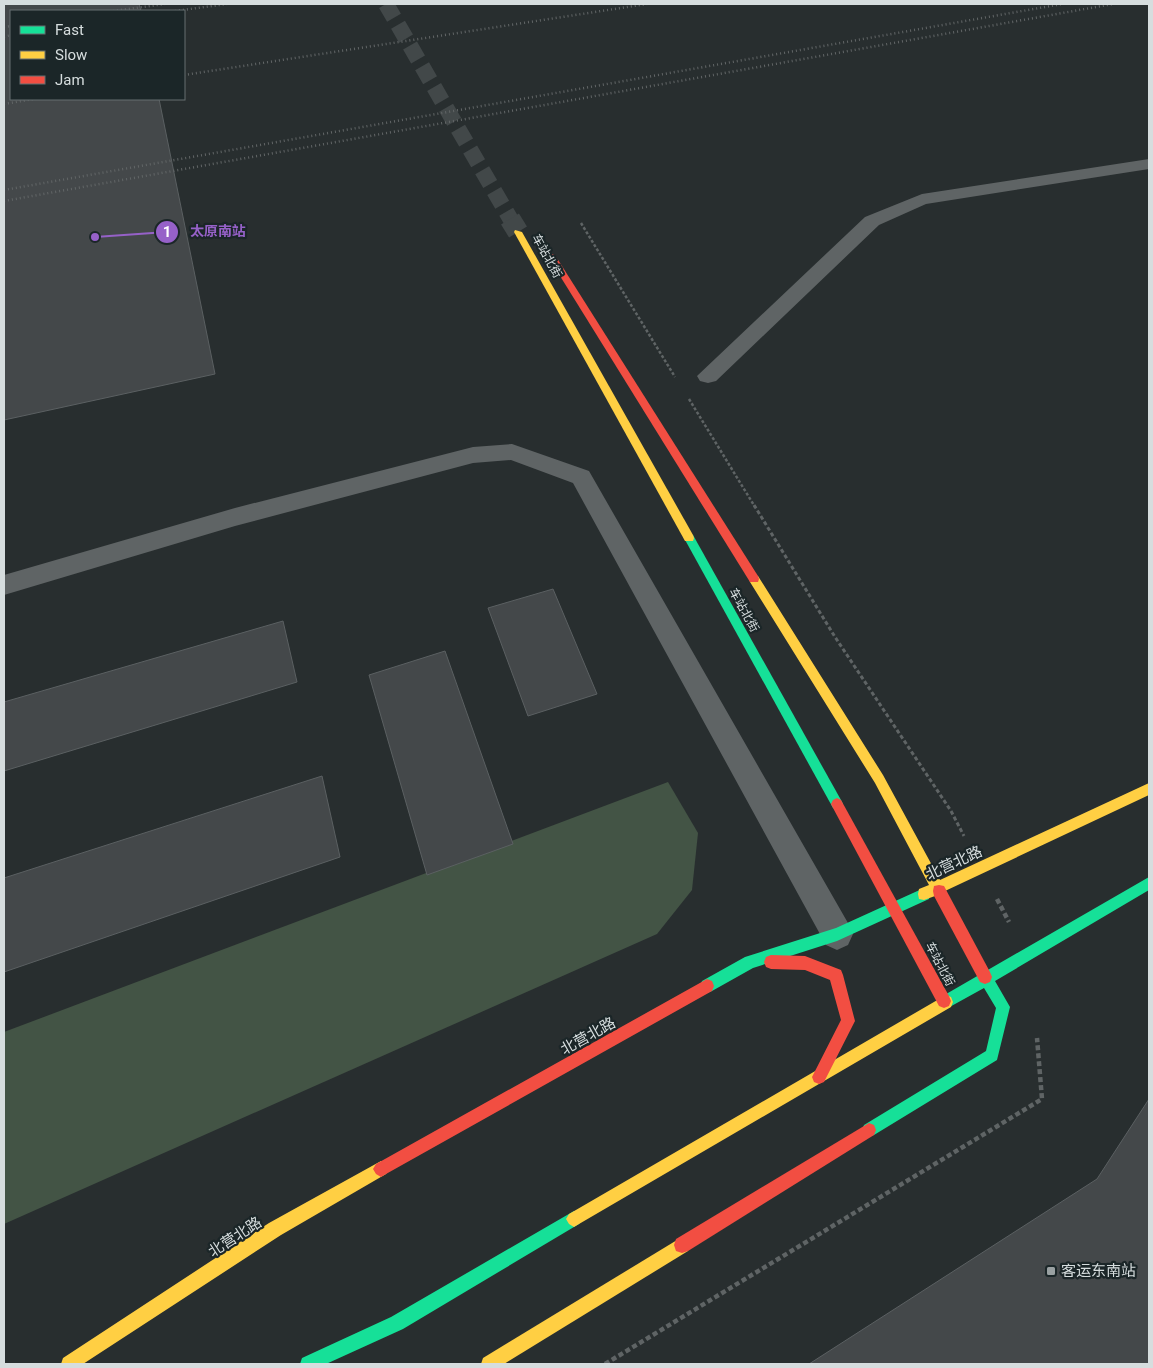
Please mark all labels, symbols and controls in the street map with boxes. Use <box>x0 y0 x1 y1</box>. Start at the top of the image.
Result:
legend <box>10 10 185 100</box>
text: Fast <box>55 21 84 39</box>
text: Slow <box>55 46 87 64</box>
text: Jam <box>55 71 85 89</box>
callout: 太原南站 <box>155 217 256 246</box>
text: 1 <box>163 223 171 241</box>
text: 太原南站 <box>190 223 246 239</box>
street label: 车站北街 <box>529 232 565 280</box>
street label: 车站北街 <box>726 586 762 634</box>
street label: 北营北路 <box>923 842 985 884</box>
street label: 车站北街 <box>923 940 957 988</box>
street label: 北营北路 <box>557 1014 619 1058</box>
street label: 北营北路 <box>205 1213 265 1261</box>
place label: 客运东南站 <box>1061 1262 1136 1280</box>
marker: 客运东南站 <box>1045 1265 1057 1277</box>

